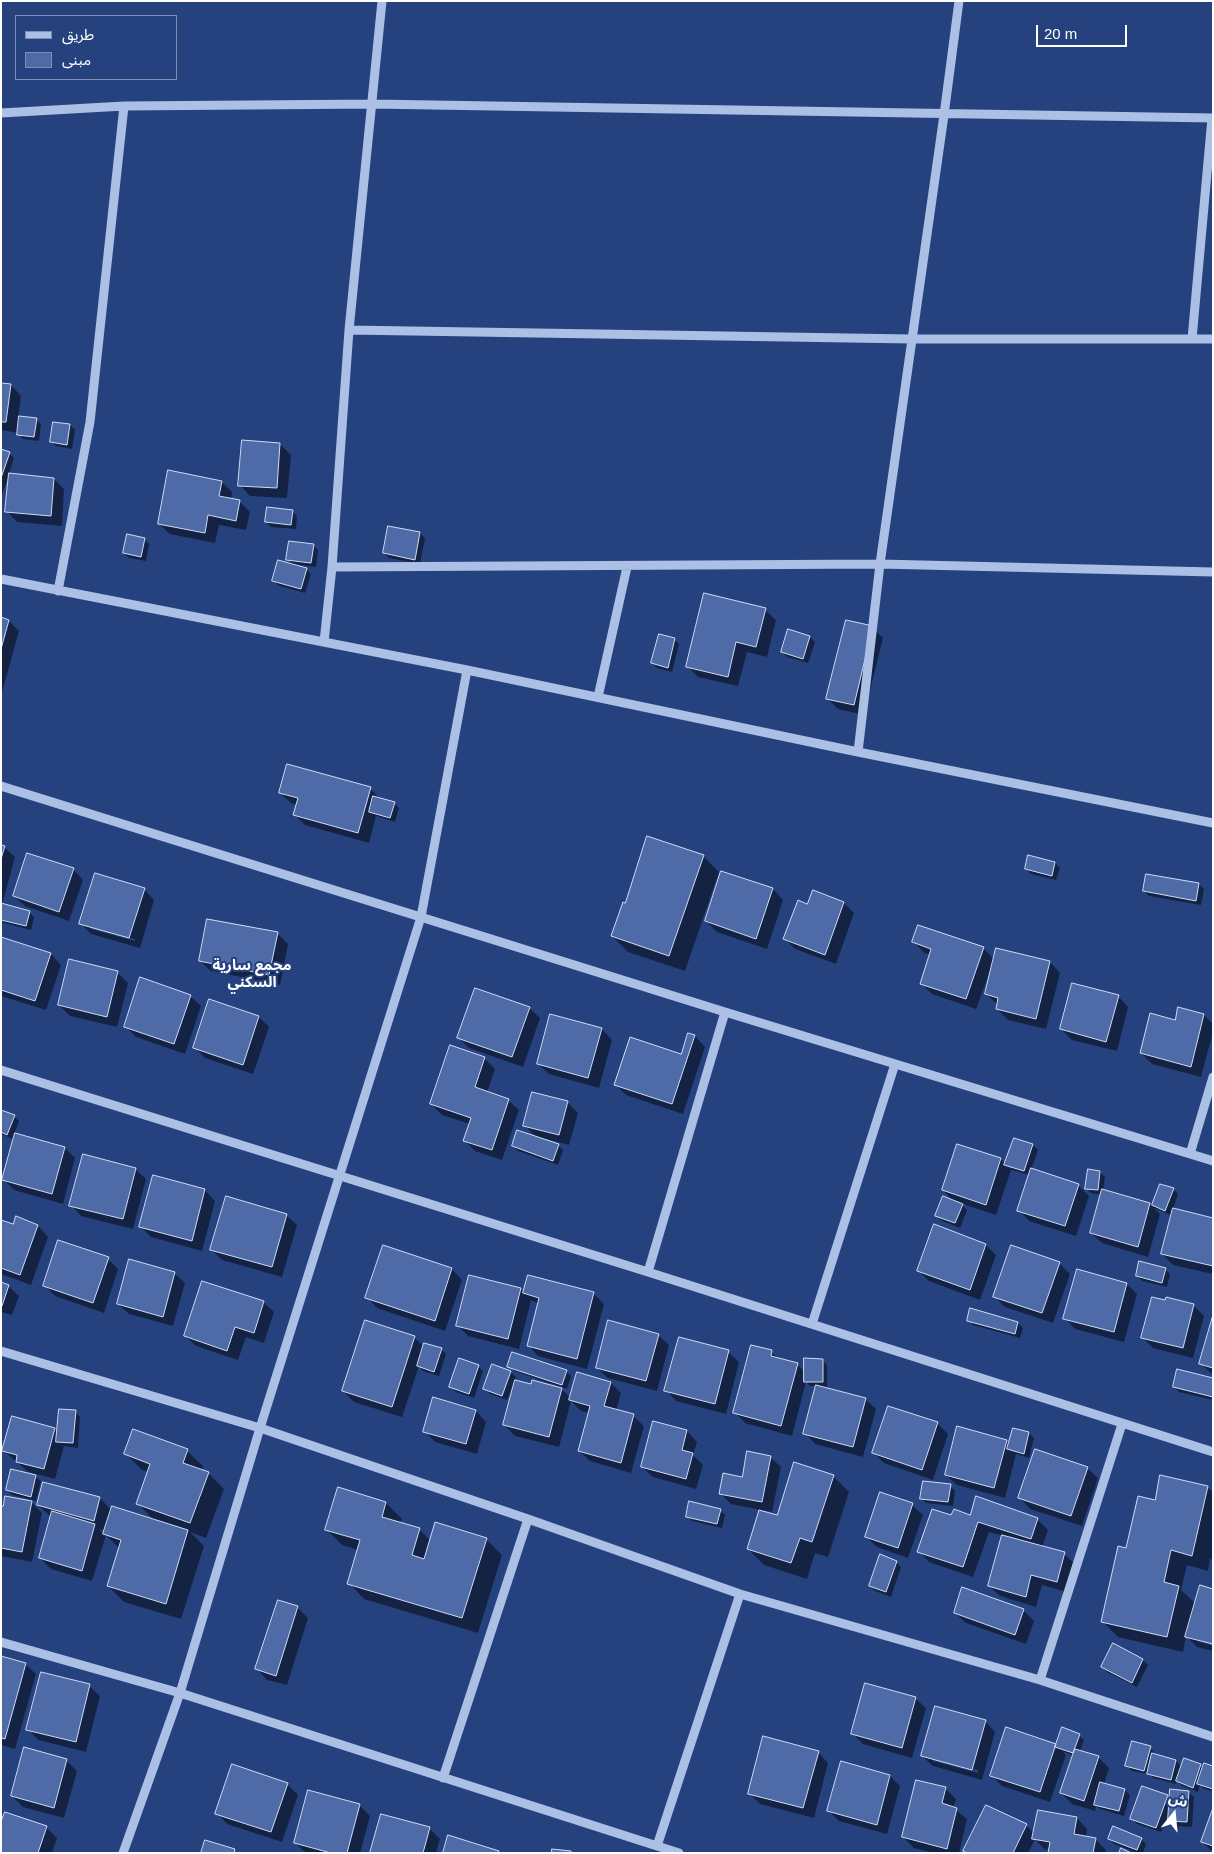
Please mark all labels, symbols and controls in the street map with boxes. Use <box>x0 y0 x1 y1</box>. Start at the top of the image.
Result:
legend <box>15 15 178 80</box>
scale bar <box>1039 15 1130 47</box>
text: 20 m <box>1044 25 1077 42</box>
text: طريق <box>62 26 94 43</box>
text: مبنى <box>62 51 91 68</box>
district label: مجمع سارية السكني <box>212 957 292 992</box>
north arrow <box>1149 1789 1199 1839</box>
text: ش <box>1167 1789 1190 1810</box>

